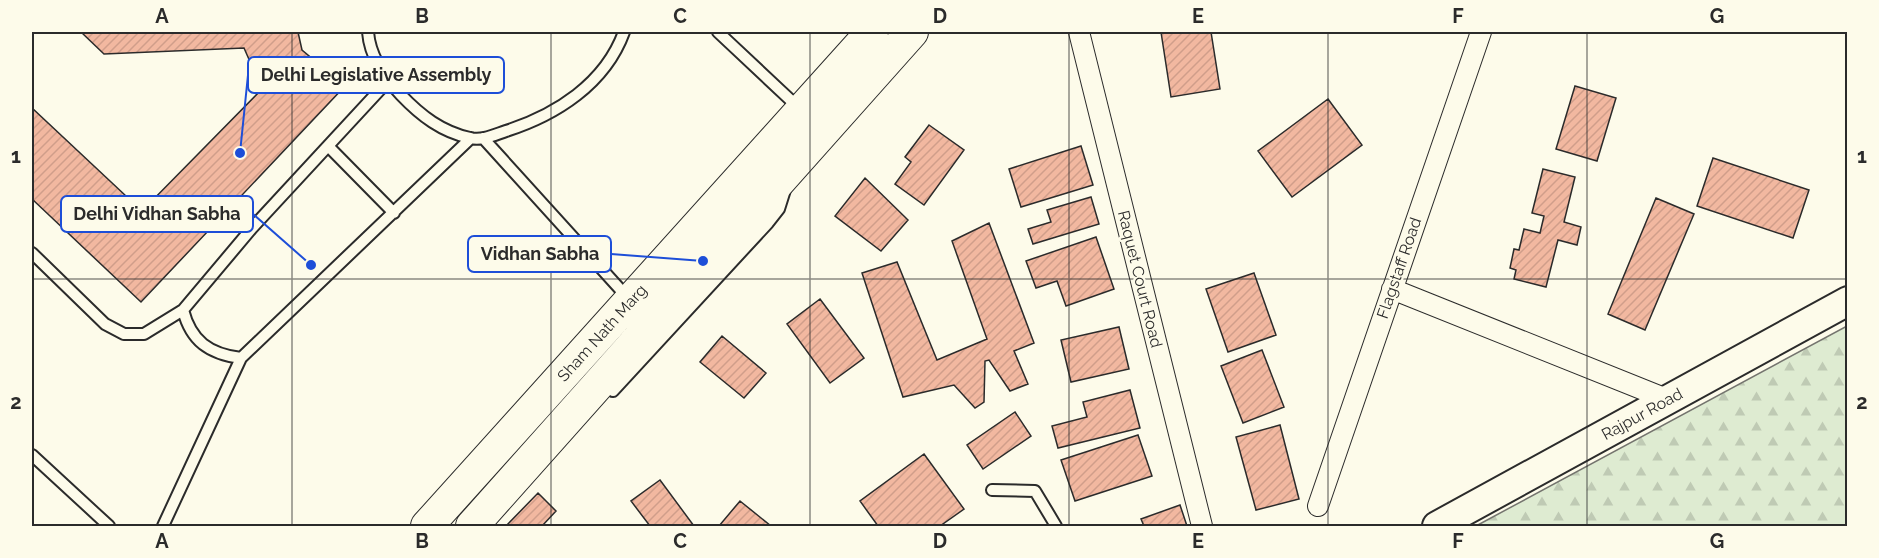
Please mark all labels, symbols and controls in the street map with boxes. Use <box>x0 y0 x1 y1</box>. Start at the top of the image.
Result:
text: A <box>155 4 169 28</box>
text: B <box>415 4 429 28</box>
text: C <box>673 4 687 28</box>
text: D <box>933 4 947 28</box>
text: E <box>1192 4 1204 28</box>
text: F <box>1452 4 1464 28</box>
text: G <box>1710 4 1724 28</box>
callout: Delhi Legislative Assembly <box>248 57 504 93</box>
text: Delhi Legislative Assembly <box>261 64 491 85</box>
text: 1 <box>11 144 21 168</box>
text: 1 <box>1857 144 1867 168</box>
callout: Delhi Vidhan Sabha <box>61 196 253 232</box>
text: Delhi Vidhan Sabha <box>73 203 241 224</box>
street label: Raquet Court Road <box>1114 208 1166 350</box>
street label: Flagstaff Road <box>1373 215 1425 321</box>
callout: Vidhan Sabha <box>468 236 611 272</box>
text: Vidhan Sabha <box>481 243 599 264</box>
street label: Sham Nath Marg <box>553 280 651 386</box>
street label: Rajpur Road <box>1598 384 1686 444</box>
text: 2 <box>10 390 22 414</box>
text: 2 <box>1856 390 1868 414</box>
text: A <box>155 529 169 553</box>
text: B <box>415 529 429 553</box>
text: C <box>673 529 687 553</box>
text: D <box>933 529 947 553</box>
text: E <box>1192 529 1204 553</box>
text: F <box>1452 529 1464 553</box>
text: G <box>1710 529 1724 553</box>

